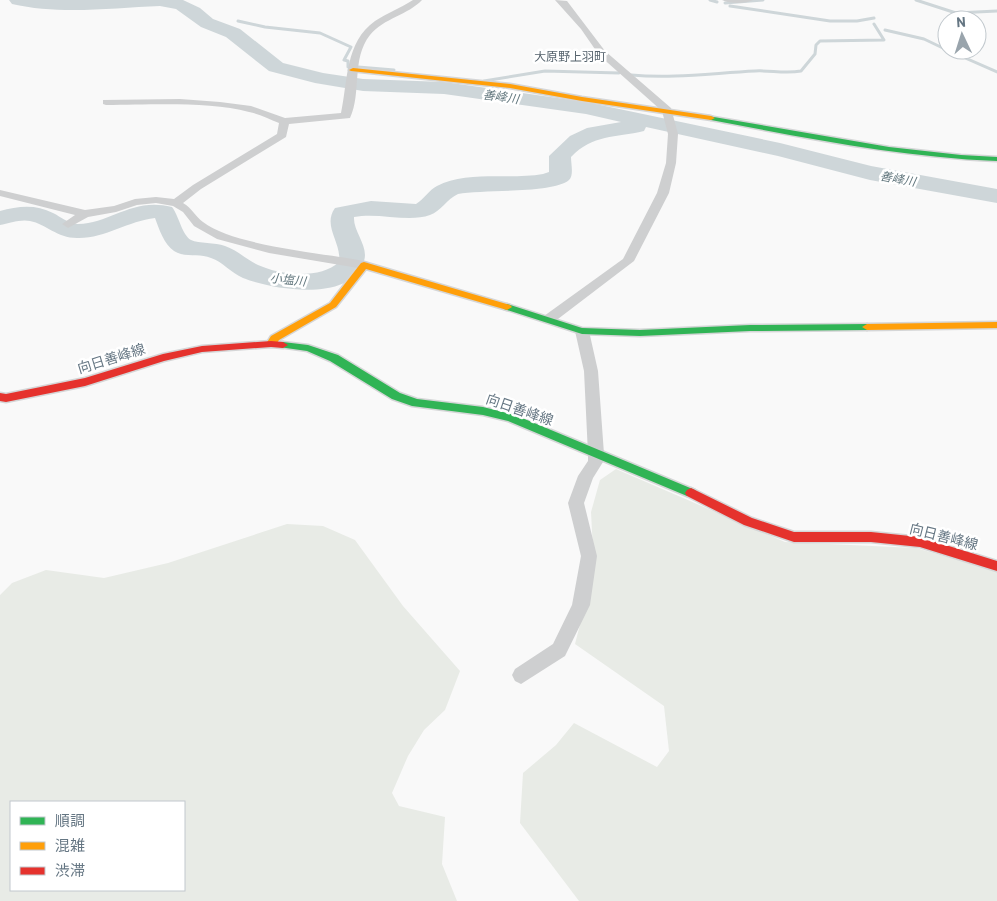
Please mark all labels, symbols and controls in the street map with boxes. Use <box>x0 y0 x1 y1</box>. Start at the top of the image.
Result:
north arrow <box>937 10 987 60</box>
text: N <box>956 13 966 30</box>
district label: 大原野上羽町 <box>534 49 606 63</box>
water label: 善峰川 <box>482 87 522 106</box>
water label: 善峰川 <box>879 168 919 188</box>
water label: 小塩川 <box>269 270 309 288</box>
street label: 向日善峰線 <box>75 340 147 376</box>
street label: 向日善峰線 <box>484 390 556 428</box>
street label: 向日善峰線 <box>908 519 980 553</box>
legend <box>10 801 185 891</box>
text: 順調 <box>55 811 85 829</box>
text: 混雑 <box>55 836 85 854</box>
text: 渋滞 <box>55 861 85 879</box>

